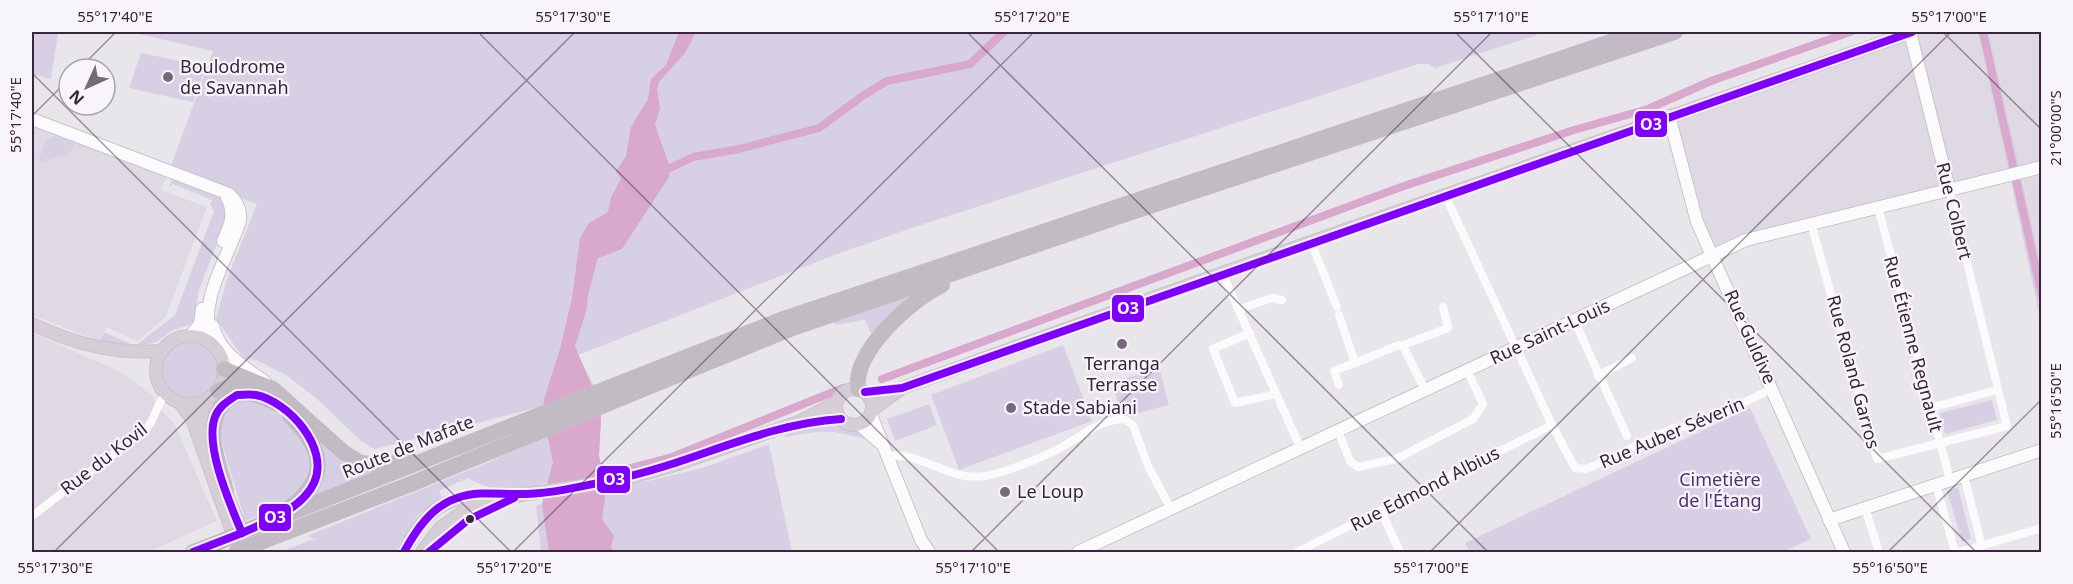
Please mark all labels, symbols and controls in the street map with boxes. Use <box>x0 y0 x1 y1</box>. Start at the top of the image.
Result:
text: 55°17'40"E <box>77 6 153 26</box>
text: 55°17'30"E <box>535 6 611 26</box>
text: 55°17'20"E <box>994 6 1070 26</box>
text: 55°17'10"E <box>1453 6 1529 26</box>
text: 55°17'00"E <box>1911 6 1987 26</box>
place label: Boulodrome de Savannah <box>180 54 289 99</box>
north arrow <box>57 57 117 117</box>
marker: Boulodrome de Savannah <box>161 70 175 84</box>
text: 55°17'40"E <box>5 77 25 153</box>
text: N <box>64 85 89 110</box>
text: 21°00'00"S <box>2045 90 2065 166</box>
line badge: O3 <box>1634 110 1668 138</box>
text: O3 <box>1640 113 1662 135</box>
street label: Rue Colbert <box>1931 160 1979 262</box>
street label: Rue Étienne Regnault <box>1879 253 1949 435</box>
street label: Rue Guldive <box>1719 286 1782 388</box>
street label: Rue Roland Garros <box>1822 292 1886 451</box>
street label: Rue Saint-Louis <box>1486 293 1614 369</box>
line badge: O3 <box>1111 294 1145 323</box>
text: O3 <box>1117 297 1139 319</box>
marker: Terranga Terrasse <box>1115 337 1129 351</box>
place label: Terranga Terrasse <box>1084 351 1160 396</box>
text: 55°16'50"E <box>2045 363 2065 439</box>
street label: Rue Auber Séverin <box>1595 391 1748 473</box>
place label: Stade Sabiani <box>1023 395 1137 419</box>
marker: Stade Sabiani <box>1004 401 1018 415</box>
street label: Route de Mafate <box>338 409 477 483</box>
street label: Rue du Kovil <box>55 417 152 500</box>
street label: Rue Edmond Albius <box>1346 440 1503 536</box>
line badge: O3 <box>596 465 631 494</box>
park label: Cimetière de l'Étang <box>1678 467 1762 512</box>
text: O3 <box>603 468 625 490</box>
place label: Le Loup <box>1017 479 1084 503</box>
marker: Le Loup <box>998 485 1012 499</box>
line badge: O3 <box>258 503 292 532</box>
text: O3 <box>264 506 286 528</box>
unlabelled marker <box>464 513 476 525</box>
text: 55°17'30"E <box>17 557 93 577</box>
text: 55°17'20"E <box>476 557 552 577</box>
text: 55°17'10"E <box>935 557 1011 577</box>
text: 55°17'00"E <box>1393 557 1469 577</box>
text: 55°16'50"E <box>1852 557 1928 577</box>

